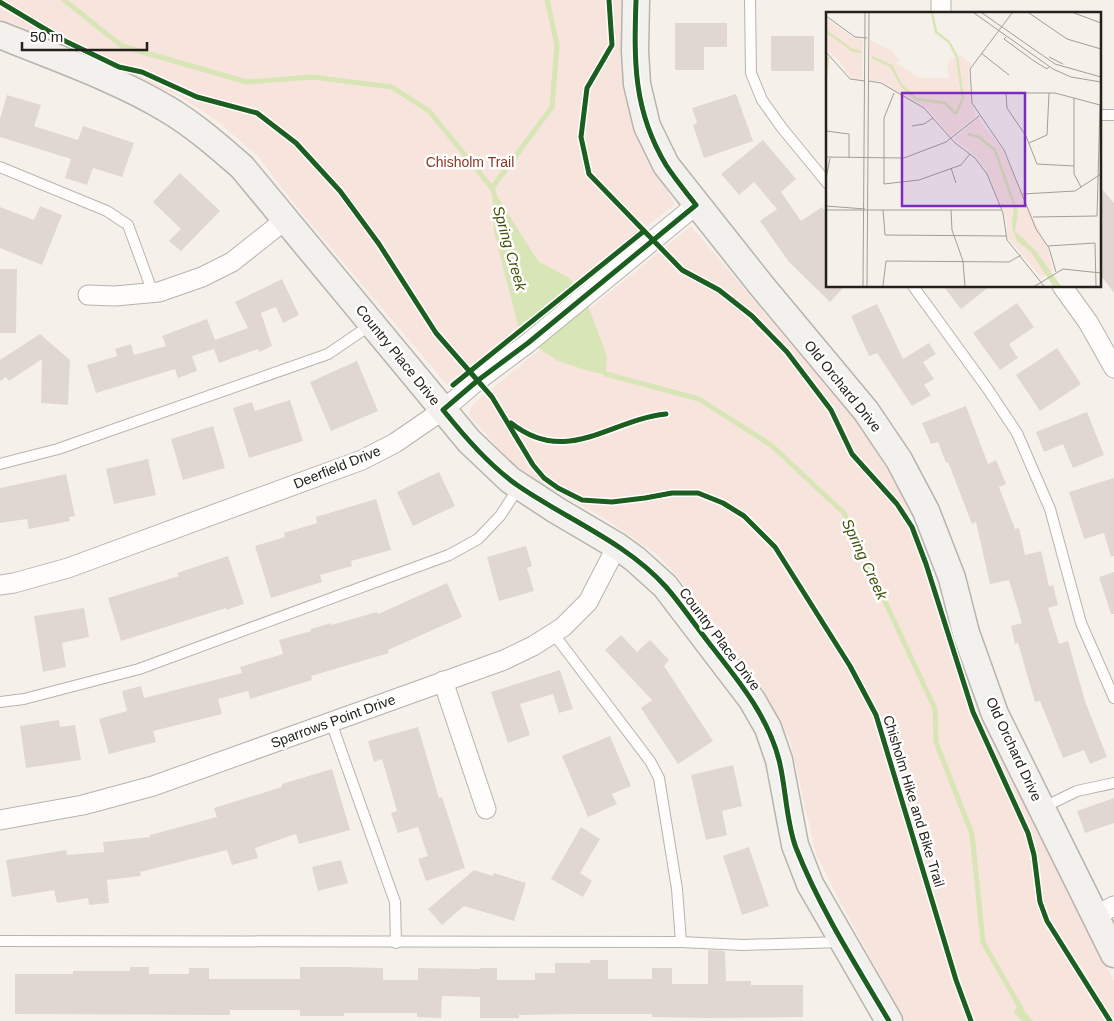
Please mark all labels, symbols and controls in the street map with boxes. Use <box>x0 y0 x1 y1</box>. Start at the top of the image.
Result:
inset map <box>826 12 1102 288</box>
scale bar <box>22 20 148 52</box>
text: 50 m <box>30 28 63 45</box>
park label: Chisholm Trail <box>426 154 514 170</box>
water label: Spring Creek <box>490 204 531 294</box>
street label: Country Place Drive <box>353 302 444 409</box>
street label: Old Orchard Drive <box>801 337 885 435</box>
street label: Deerfield Drive <box>291 442 383 492</box>
water label: Spring Creek <box>839 516 892 604</box>
street label: Country Place Drive <box>676 584 764 694</box>
street label: Sparrows Point Drive <box>268 691 398 751</box>
street label: Old Orchard Drive <box>983 694 1045 804</box>
street label: Chisholm Hike and Bike Trail <box>880 713 948 889</box>

